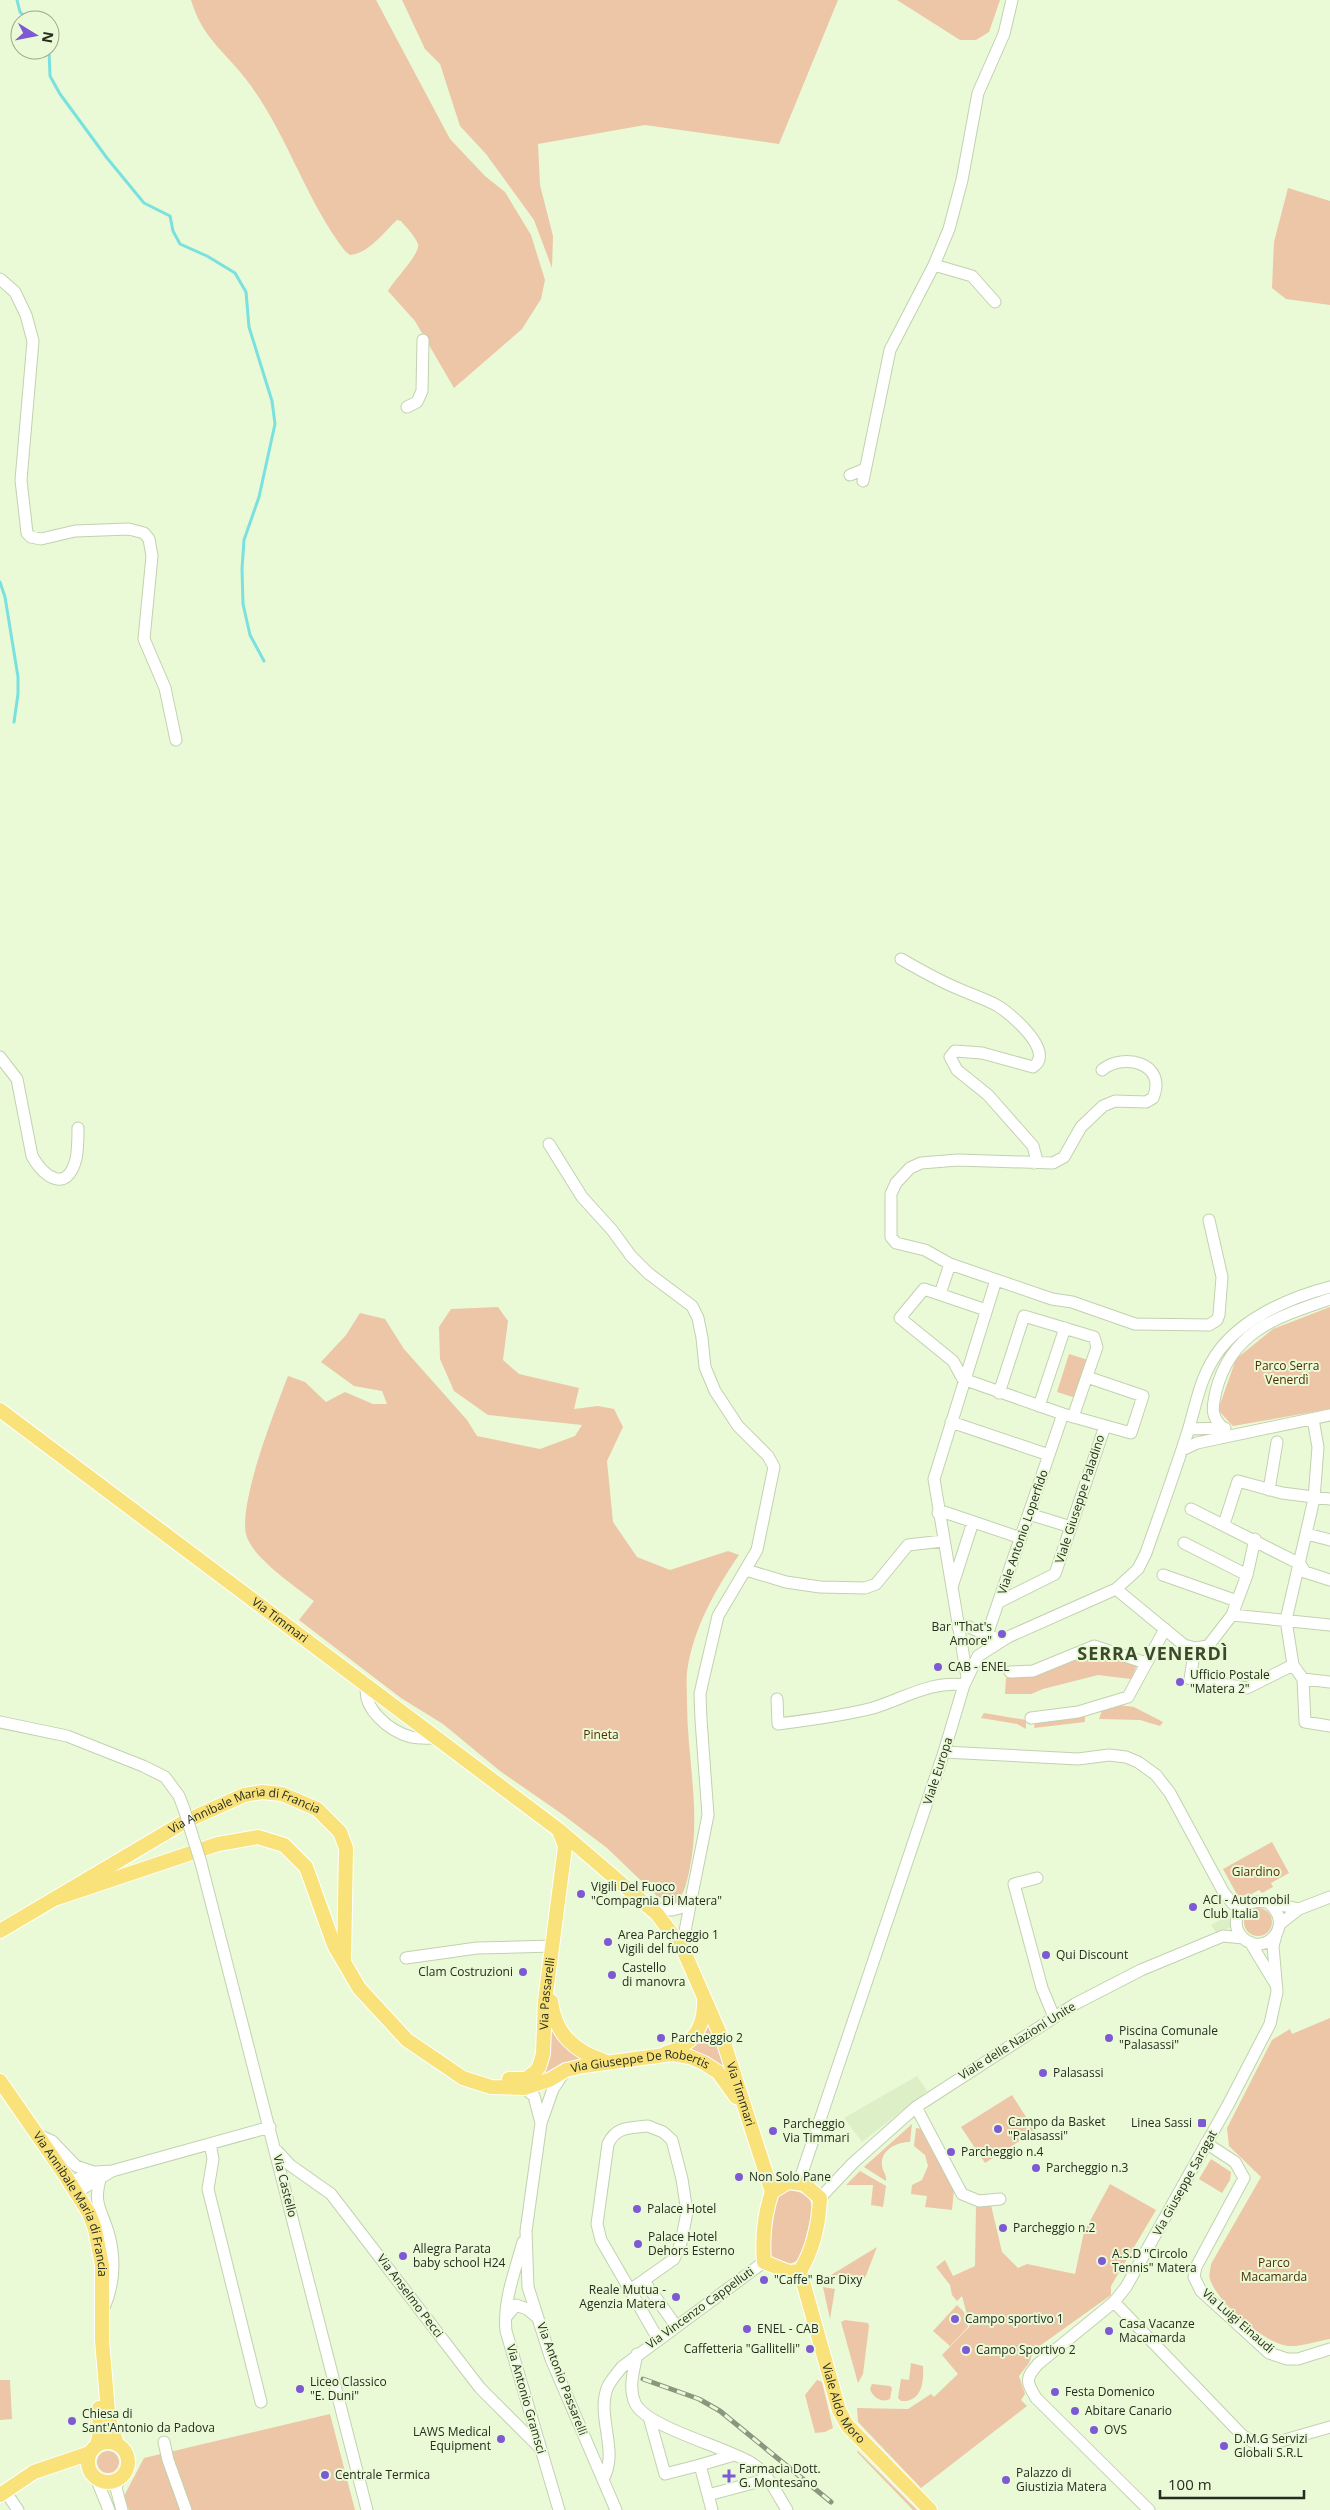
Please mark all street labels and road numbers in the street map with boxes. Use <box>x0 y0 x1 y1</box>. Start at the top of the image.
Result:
street label: Viale Giuseppe Paladino <box>1051 1432 1108 1565</box>
street label: Viale Antonio Loperfido <box>993 1467 1052 1597</box>
street label: Via Timmari <box>248 1593 312 1647</box>
street label: Viale Europa <box>919 1735 956 1807</box>
street label: Via Annibale Maria di Francia <box>165 1783 323 1837</box>
street label: Via Passarelli <box>535 1956 559 2030</box>
street label: Viale delle Nazioni Unite <box>955 1997 1079 2084</box>
street label: Via Timmari <box>723 2060 759 2128</box>
street label: Via Giuseppe De Robertis <box>568 2063 710 2077</box>
street label: Via Giuseppe Saragat <box>1148 2127 1221 2239</box>
street label: Via Annibale Maria di Francia <box>29 2128 111 2277</box>
street label: Via Castello <box>269 2153 302 2219</box>
street label: Via Anselmo Pecci <box>373 2251 447 2341</box>
street label: Via Vincenzo Cappelluti <box>642 2263 757 2353</box>
street label: Via Luigi Einaudi <box>1199 2284 1278 2357</box>
street label: Via Antonio Passarelli <box>533 2320 592 2438</box>
street label: Via Antonio Gramsci <box>503 2342 550 2456</box>
street label: Viale Aldo Moro <box>818 2361 869 2447</box>

